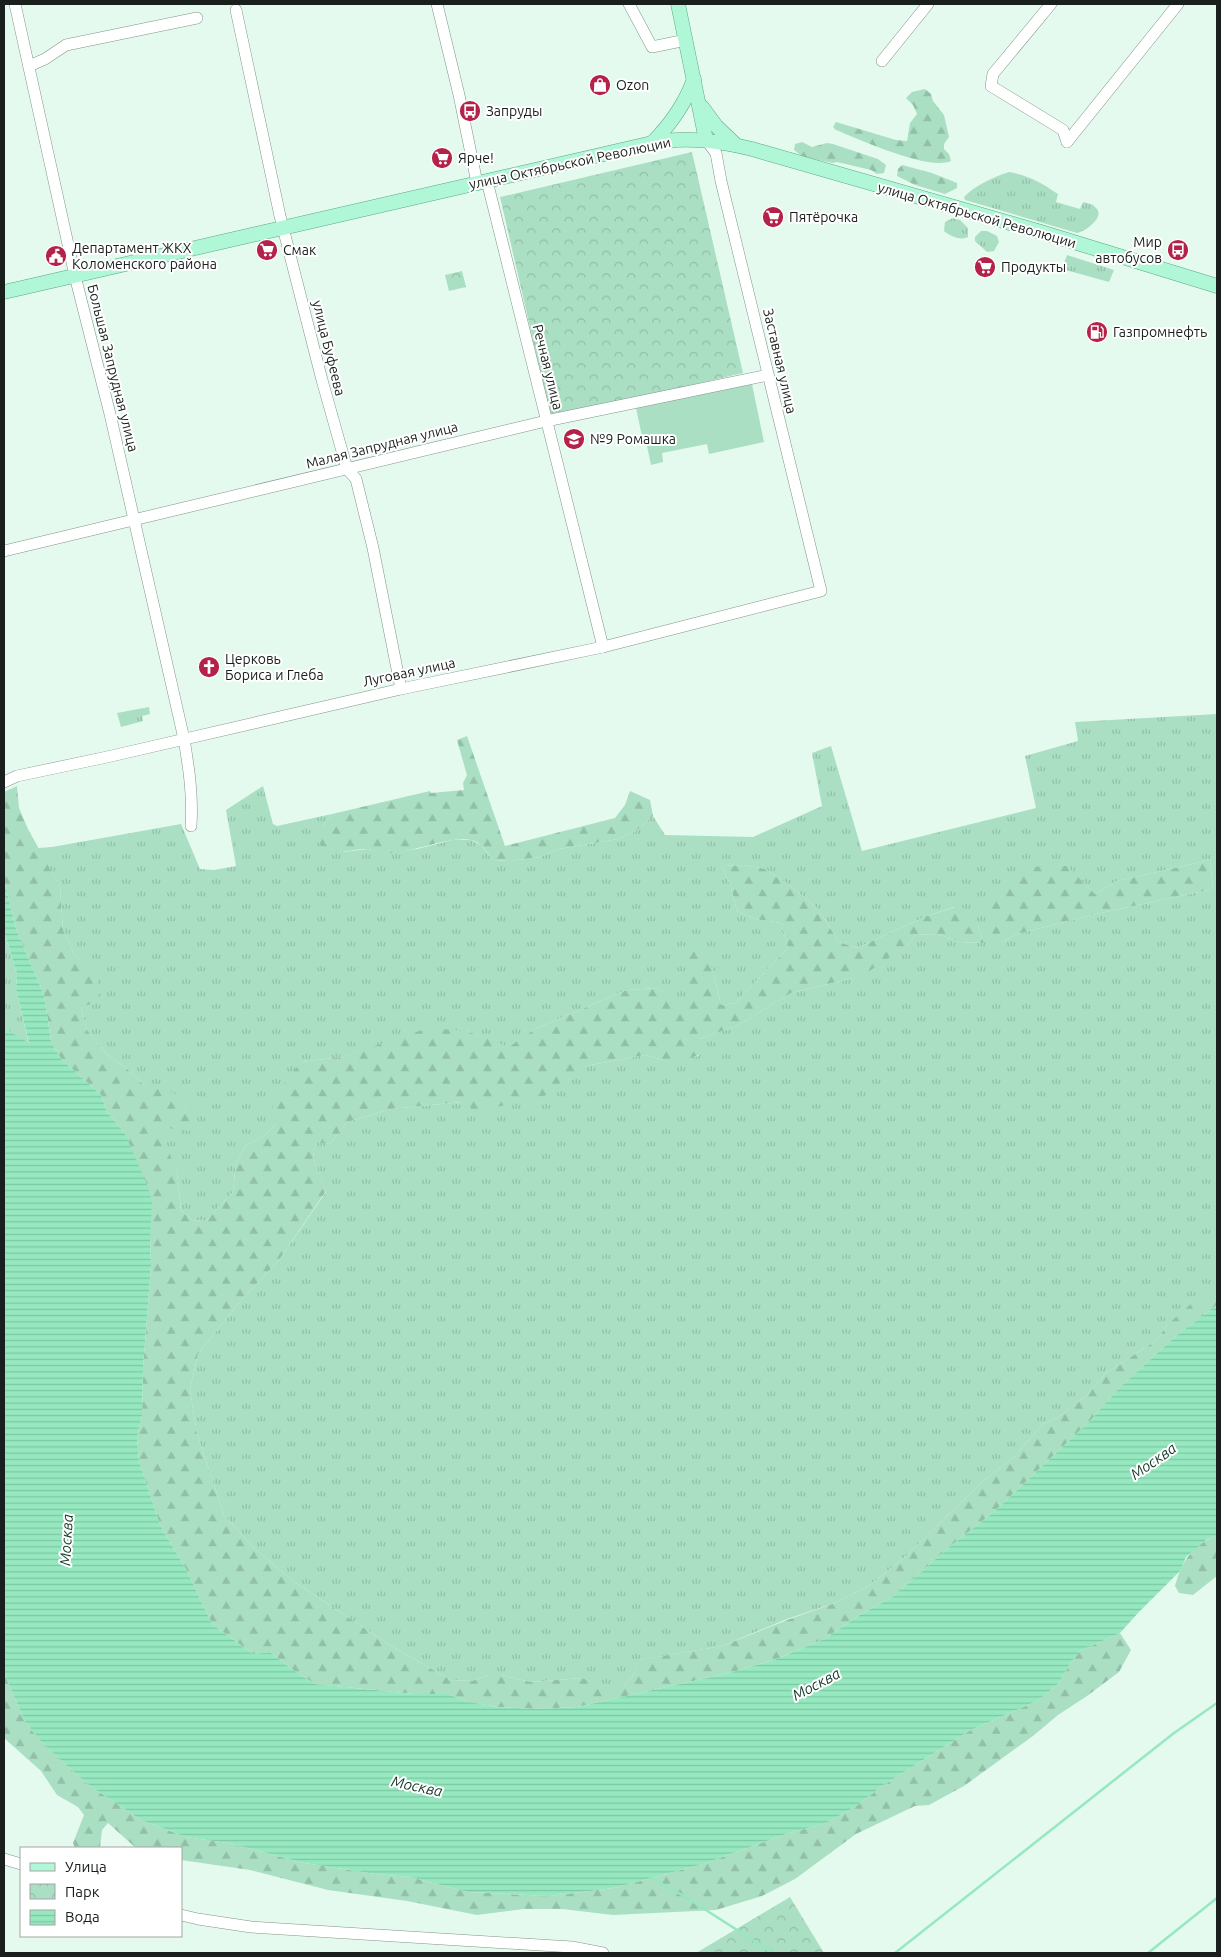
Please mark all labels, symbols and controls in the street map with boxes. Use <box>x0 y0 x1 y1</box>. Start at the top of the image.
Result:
shop icon: Ozon <box>588 73 612 97</box>
place label: Ozon <box>616 77 649 93</box>
bus stop icon: Запруды <box>458 99 482 123</box>
place label: Запруды <box>486 103 542 119</box>
street label: улица Октябрьской Революции <box>468 134 672 192</box>
supermarket icon: Ярче! <box>430 146 454 170</box>
place label: Ярче! <box>458 150 494 166</box>
street label: улица Октябрьской Революции <box>876 179 1078 251</box>
supermarket icon: Пятёрочка <box>761 205 785 229</box>
place label: Пятёрочка <box>789 209 858 225</box>
place label: Мир автобусов <box>1095 234 1162 266</box>
supermarket icon: Смак <box>255 238 279 262</box>
bus stop icon: Мир автобусов <box>1166 238 1190 262</box>
place label: Департамент ЖКХ Коломенского района <box>72 240 217 272</box>
place label: Смак <box>283 242 316 258</box>
public building icon: Департамент ЖКХ Коломенского района <box>44 244 68 268</box>
supermarket icon: Продукты <box>973 255 997 279</box>
place label: Продукты <box>1001 259 1066 275</box>
street label: Большая Запрудная улица <box>84 283 142 453</box>
street label: улица Буфеева <box>309 299 349 397</box>
street label: Заставная улица <box>760 307 800 415</box>
fuel station icon: Газпромнефть <box>1085 320 1109 344</box>
street label: Речная улица <box>530 323 566 411</box>
place label: Газпромнефть <box>1113 324 1207 340</box>
street label: Малая Запрудная улица <box>304 418 460 472</box>
school or university icon: №9 Ромашка <box>562 427 586 451</box>
place label: №9 Ромашка <box>590 431 676 447</box>
place label: Церковь Бориса и Глеба <box>225 651 324 683</box>
street label: Луговая улица <box>361 654 457 690</box>
church icon: Церковь Бориса и Глеба <box>197 655 221 679</box>
water label: Москва <box>1127 1439 1179 1483</box>
water label: Москва <box>56 1514 76 1566</box>
water label: Москва <box>789 1664 843 1704</box>
water label: Москва <box>390 1772 444 1800</box>
legend <box>20 1847 182 1937</box>
text: Улица <box>65 1858 107 1875</box>
text: Парк <box>65 1883 100 1900</box>
text: Вода <box>65 1908 100 1925</box>

